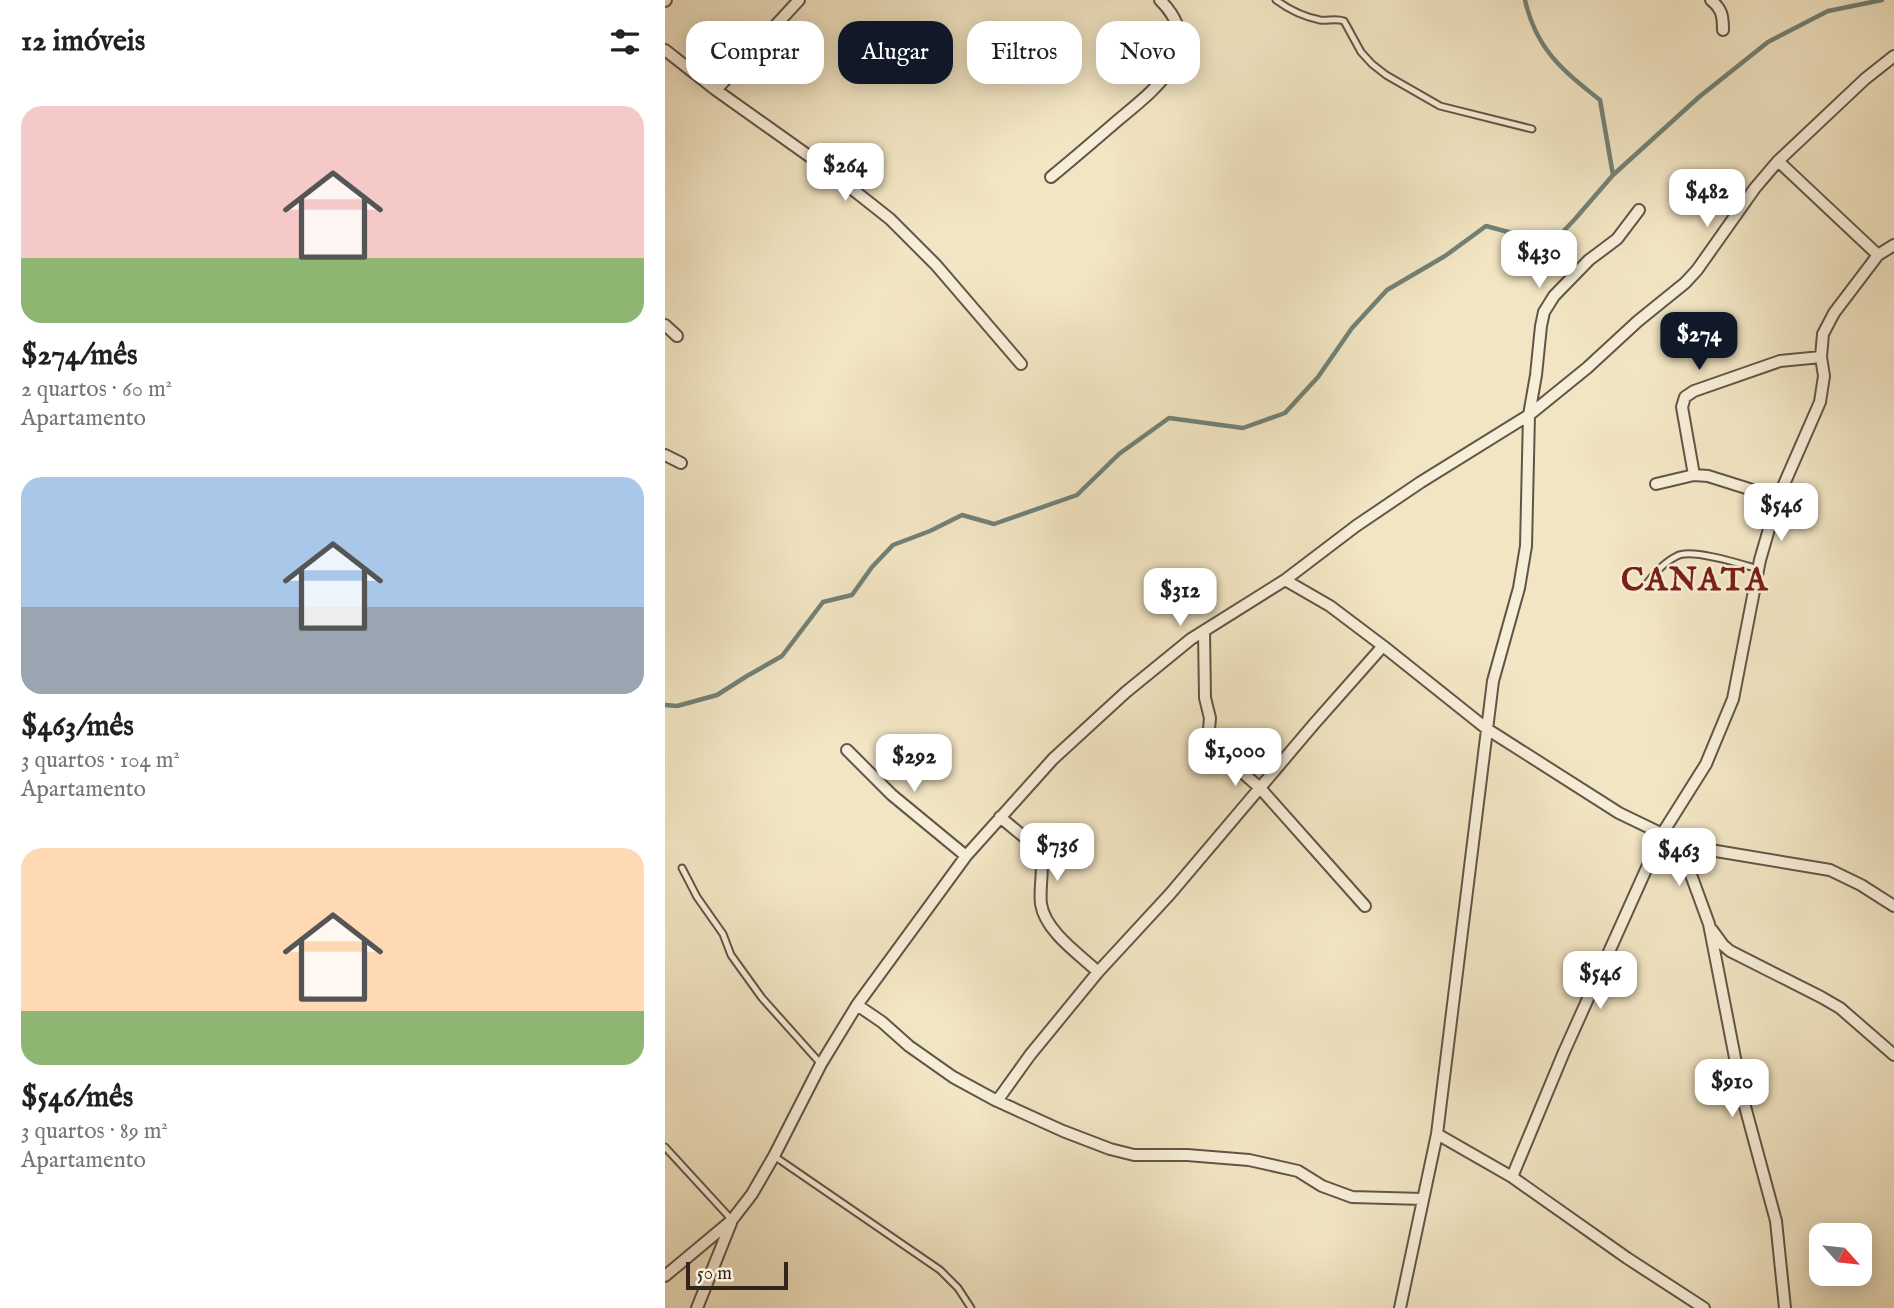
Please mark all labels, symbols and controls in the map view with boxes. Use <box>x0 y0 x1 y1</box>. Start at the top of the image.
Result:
chip: Comprar <box>686 21 824 84</box>
chip: Alugar <box>838 21 953 84</box>
chip: Filtros <box>967 21 1082 84</box>
chip: Novo <box>1096 21 1200 84</box>
text: 12 imóveis <box>21 23 145 61</box>
icon: filters <box>606 23 644 61</box>
pin: $264 <box>804 144 886 203</box>
text: $264 <box>823 151 867 180</box>
icon: home <box>270 152 396 278</box>
pin: $482 <box>1666 170 1748 229</box>
text: $482 <box>1685 177 1729 206</box>
pin: $430 <box>1498 230 1580 290</box>
text: $430 <box>1517 238 1561 267</box>
pin: $274 <box>1658 312 1740 372</box>
text: $274 <box>1676 320 1722 349</box>
text: $274/mês <box>21 337 138 375</box>
text: 2 quartos · 60 m² <box>21 375 172 404</box>
text: Apartamento <box>21 404 146 433</box>
pin: $546 <box>1740 484 1822 543</box>
text: $546 <box>1760 491 1802 520</box>
icon: home <box>270 523 396 649</box>
district label: CANATA <box>1621 561 1769 602</box>
pin: $312 <box>1139 568 1221 628</box>
text: $312 <box>1160 576 1200 605</box>
text: $463/mês <box>21 708 134 746</box>
pin: $1,000 <box>1178 728 1292 788</box>
pin: $292 <box>873 734 955 794</box>
text: $1,000 <box>1204 736 1266 765</box>
text: $292 <box>892 742 936 771</box>
text: 3 quartos · 104 m² <box>21 746 180 775</box>
text: Apartamento <box>21 775 146 804</box>
pin: $736 <box>1016 824 1098 883</box>
pin: $463 <box>1638 828 1720 888</box>
text: $736 <box>1036 831 1078 860</box>
text: $463 <box>1658 836 1700 865</box>
icon: home <box>270 894 396 1020</box>
pin: $546 <box>1559 951 1641 1011</box>
text: $546 <box>1579 959 1621 988</box>
pin: $910 <box>1691 1060 1773 1119</box>
text: $910 <box>1711 1067 1753 1096</box>
text: $546/mês <box>21 1079 133 1117</box>
text: 3 quartos · 89 m² <box>21 1117 168 1146</box>
text: Apartamento <box>21 1146 146 1175</box>
north arrow <box>1809 1223 1873 1286</box>
map controls <box>1809 1223 1872 1286</box>
scale bar <box>686 1259 787 1291</box>
text: 50 m <box>697 1262 732 1286</box>

